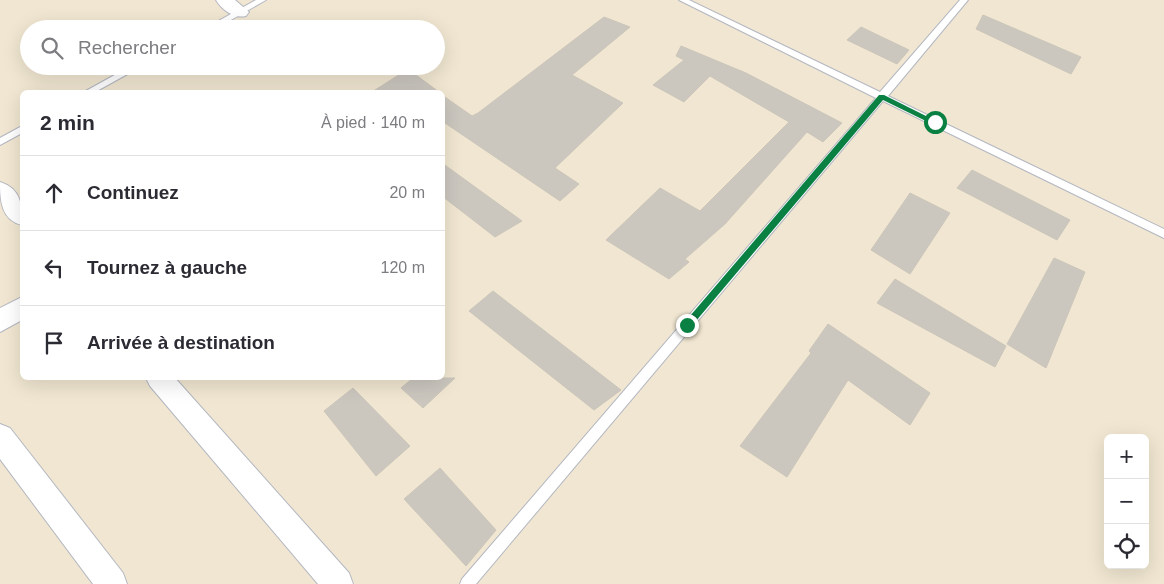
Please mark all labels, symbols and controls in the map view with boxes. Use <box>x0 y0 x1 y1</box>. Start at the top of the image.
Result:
search box <box>20 20 445 75</box>
icon: search <box>38 34 66 62</box>
text: Rechercher <box>78 37 176 58</box>
text: 2 min <box>40 111 95 134</box>
route start <box>924 111 947 134</box>
text: À pied · 140 m <box>321 114 425 131</box>
icon: ahead <box>40 179 68 207</box>
text: Continuez <box>87 182 179 203</box>
text: 20 m <box>389 184 425 201</box>
icon: left <box>40 254 68 282</box>
text: Tournez à gauche <box>87 257 247 278</box>
text: 120 m <box>381 259 425 276</box>
route end <box>676 314 699 337</box>
icon: arrive <box>40 329 68 357</box>
text: Arrivée à destination <box>87 332 275 353</box>
map controls <box>1104 434 1149 569</box>
button: + <box>1104 434 1149 479</box>
button: − <box>1104 479 1149 524</box>
button: locate <box>1104 524 1149 569</box>

